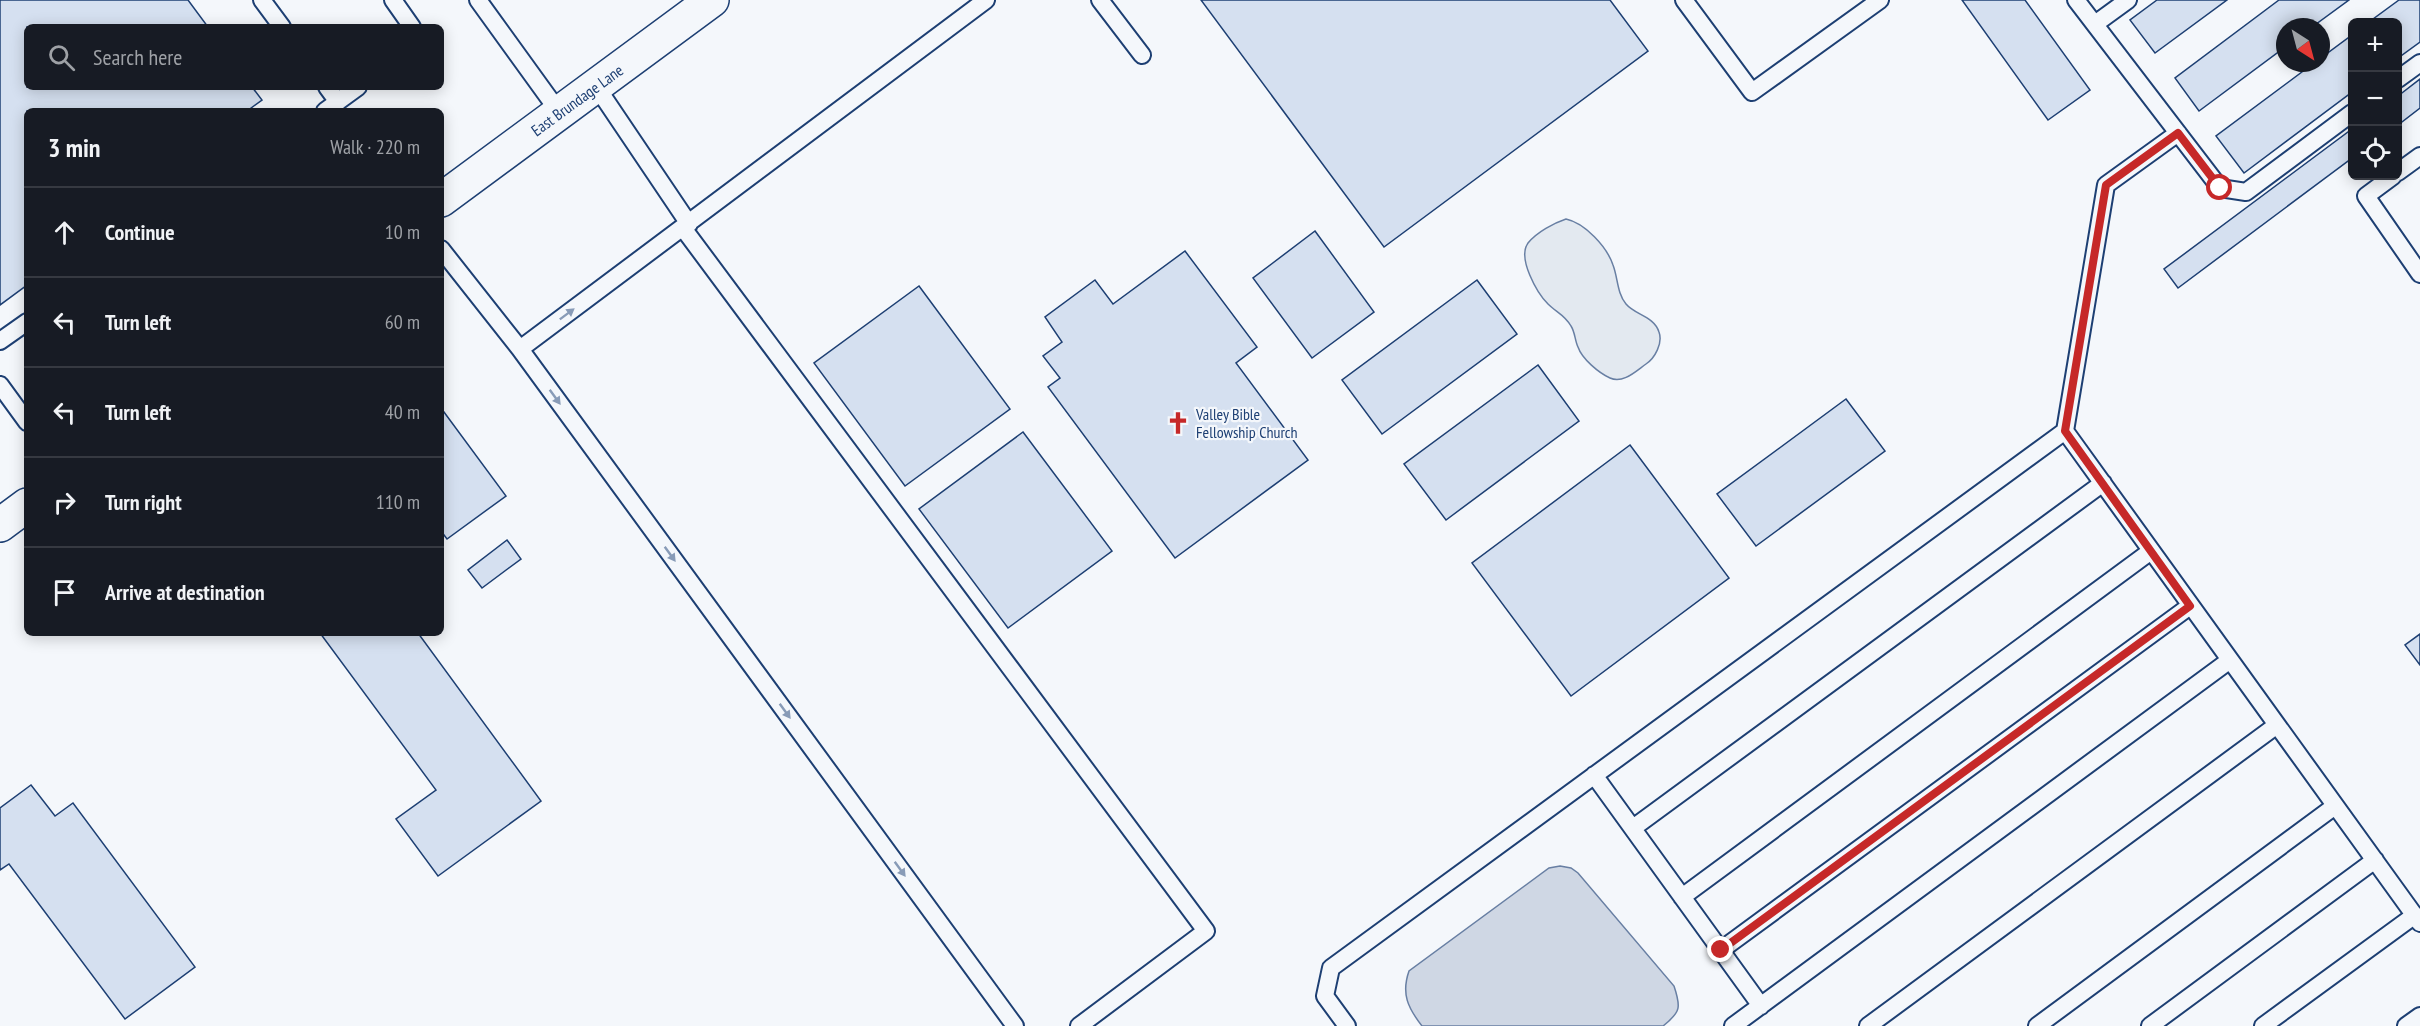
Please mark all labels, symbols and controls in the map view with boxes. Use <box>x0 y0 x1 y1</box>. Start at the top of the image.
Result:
north arrow <box>2276 18 2330 72</box>
map controls <box>2348 18 2402 180</box>
button: + <box>2348 18 2402 72</box>
search box <box>24 24 444 90</box>
icon: search <box>45 41 78 74</box>
text: Search here <box>93 43 182 71</box>
street label: East Brundage Lane <box>527 60 627 140</box>
button: − <box>2348 72 2402 126</box>
button: locate <box>2348 126 2402 180</box>
text: 3 min <box>48 131 101 164</box>
text: Walk · 220 m <box>330 134 420 160</box>
route start <box>2206 174 2232 200</box>
icon: ahead <box>48 216 81 249</box>
text: Continue <box>105 218 175 246</box>
text: 10 m <box>385 219 420 245</box>
icon: left <box>48 306 81 339</box>
text: Turn left <box>105 308 171 336</box>
text: 60 m <box>385 309 420 335</box>
one-way arrow <box>560 309 575 321</box>
one-way arrow <box>549 388 561 404</box>
icon: left <box>48 396 81 429</box>
text: Turn left <box>105 398 171 426</box>
text: 40 m <box>385 399 420 425</box>
place label: Valley Bible Fellowship Church <box>1195 404 1298 442</box>
church icon: Valley Bible Fellowship Church <box>1165 410 1191 436</box>
icon: right <box>48 486 81 519</box>
text: Turn right <box>105 488 182 516</box>
text: 110 m <box>376 489 420 515</box>
one-way arrow <box>664 546 676 562</box>
icon: arrive <box>48 576 81 609</box>
text: Arrive at destination <box>105 578 265 606</box>
one-way arrow <box>779 703 791 719</box>
one-way arrow <box>894 860 906 876</box>
route end <box>1707 936 1733 962</box>

